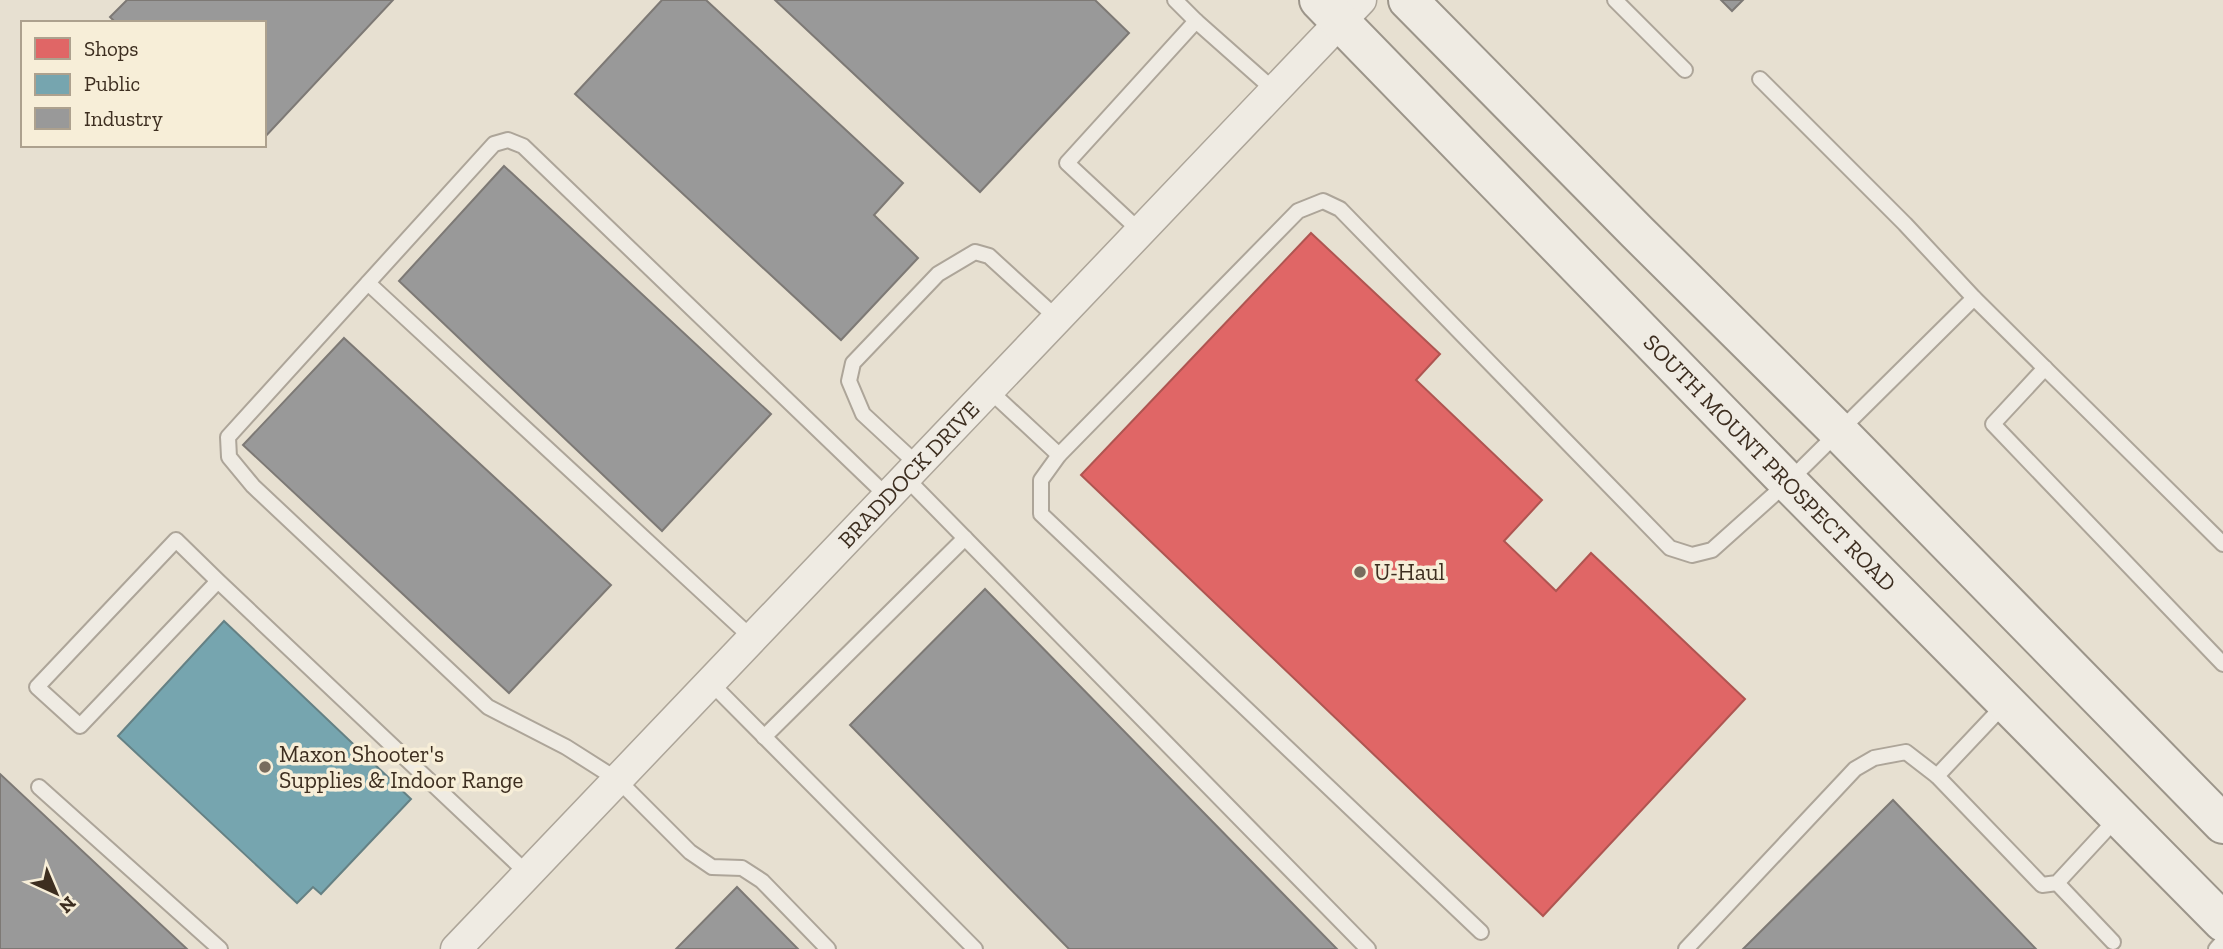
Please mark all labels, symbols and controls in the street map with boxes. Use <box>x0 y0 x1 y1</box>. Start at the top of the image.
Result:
legend <box>21 21 266 147</box>
text: Shops <box>84 36 138 61</box>
text: Public <box>84 71 140 96</box>
text: Industry <box>84 106 163 131</box>
street label: SOUTH MOUNT PROSPECT ROAD <box>1638 328 1902 597</box>
street label: BRADDOCK DRIVE <box>832 395 985 554</box>
place label: U-Haul <box>1374 558 1445 586</box>
marker: U-Haul <box>1352 564 1368 580</box>
place label: Maxon Shooter's Supplies & Indoor Range <box>279 740 523 794</box>
marker: Maxon Shooter's Supplies & Indoor Range <box>257 759 273 775</box>
north arrow <box>21 858 91 928</box>
text: N <box>54 892 81 918</box>

